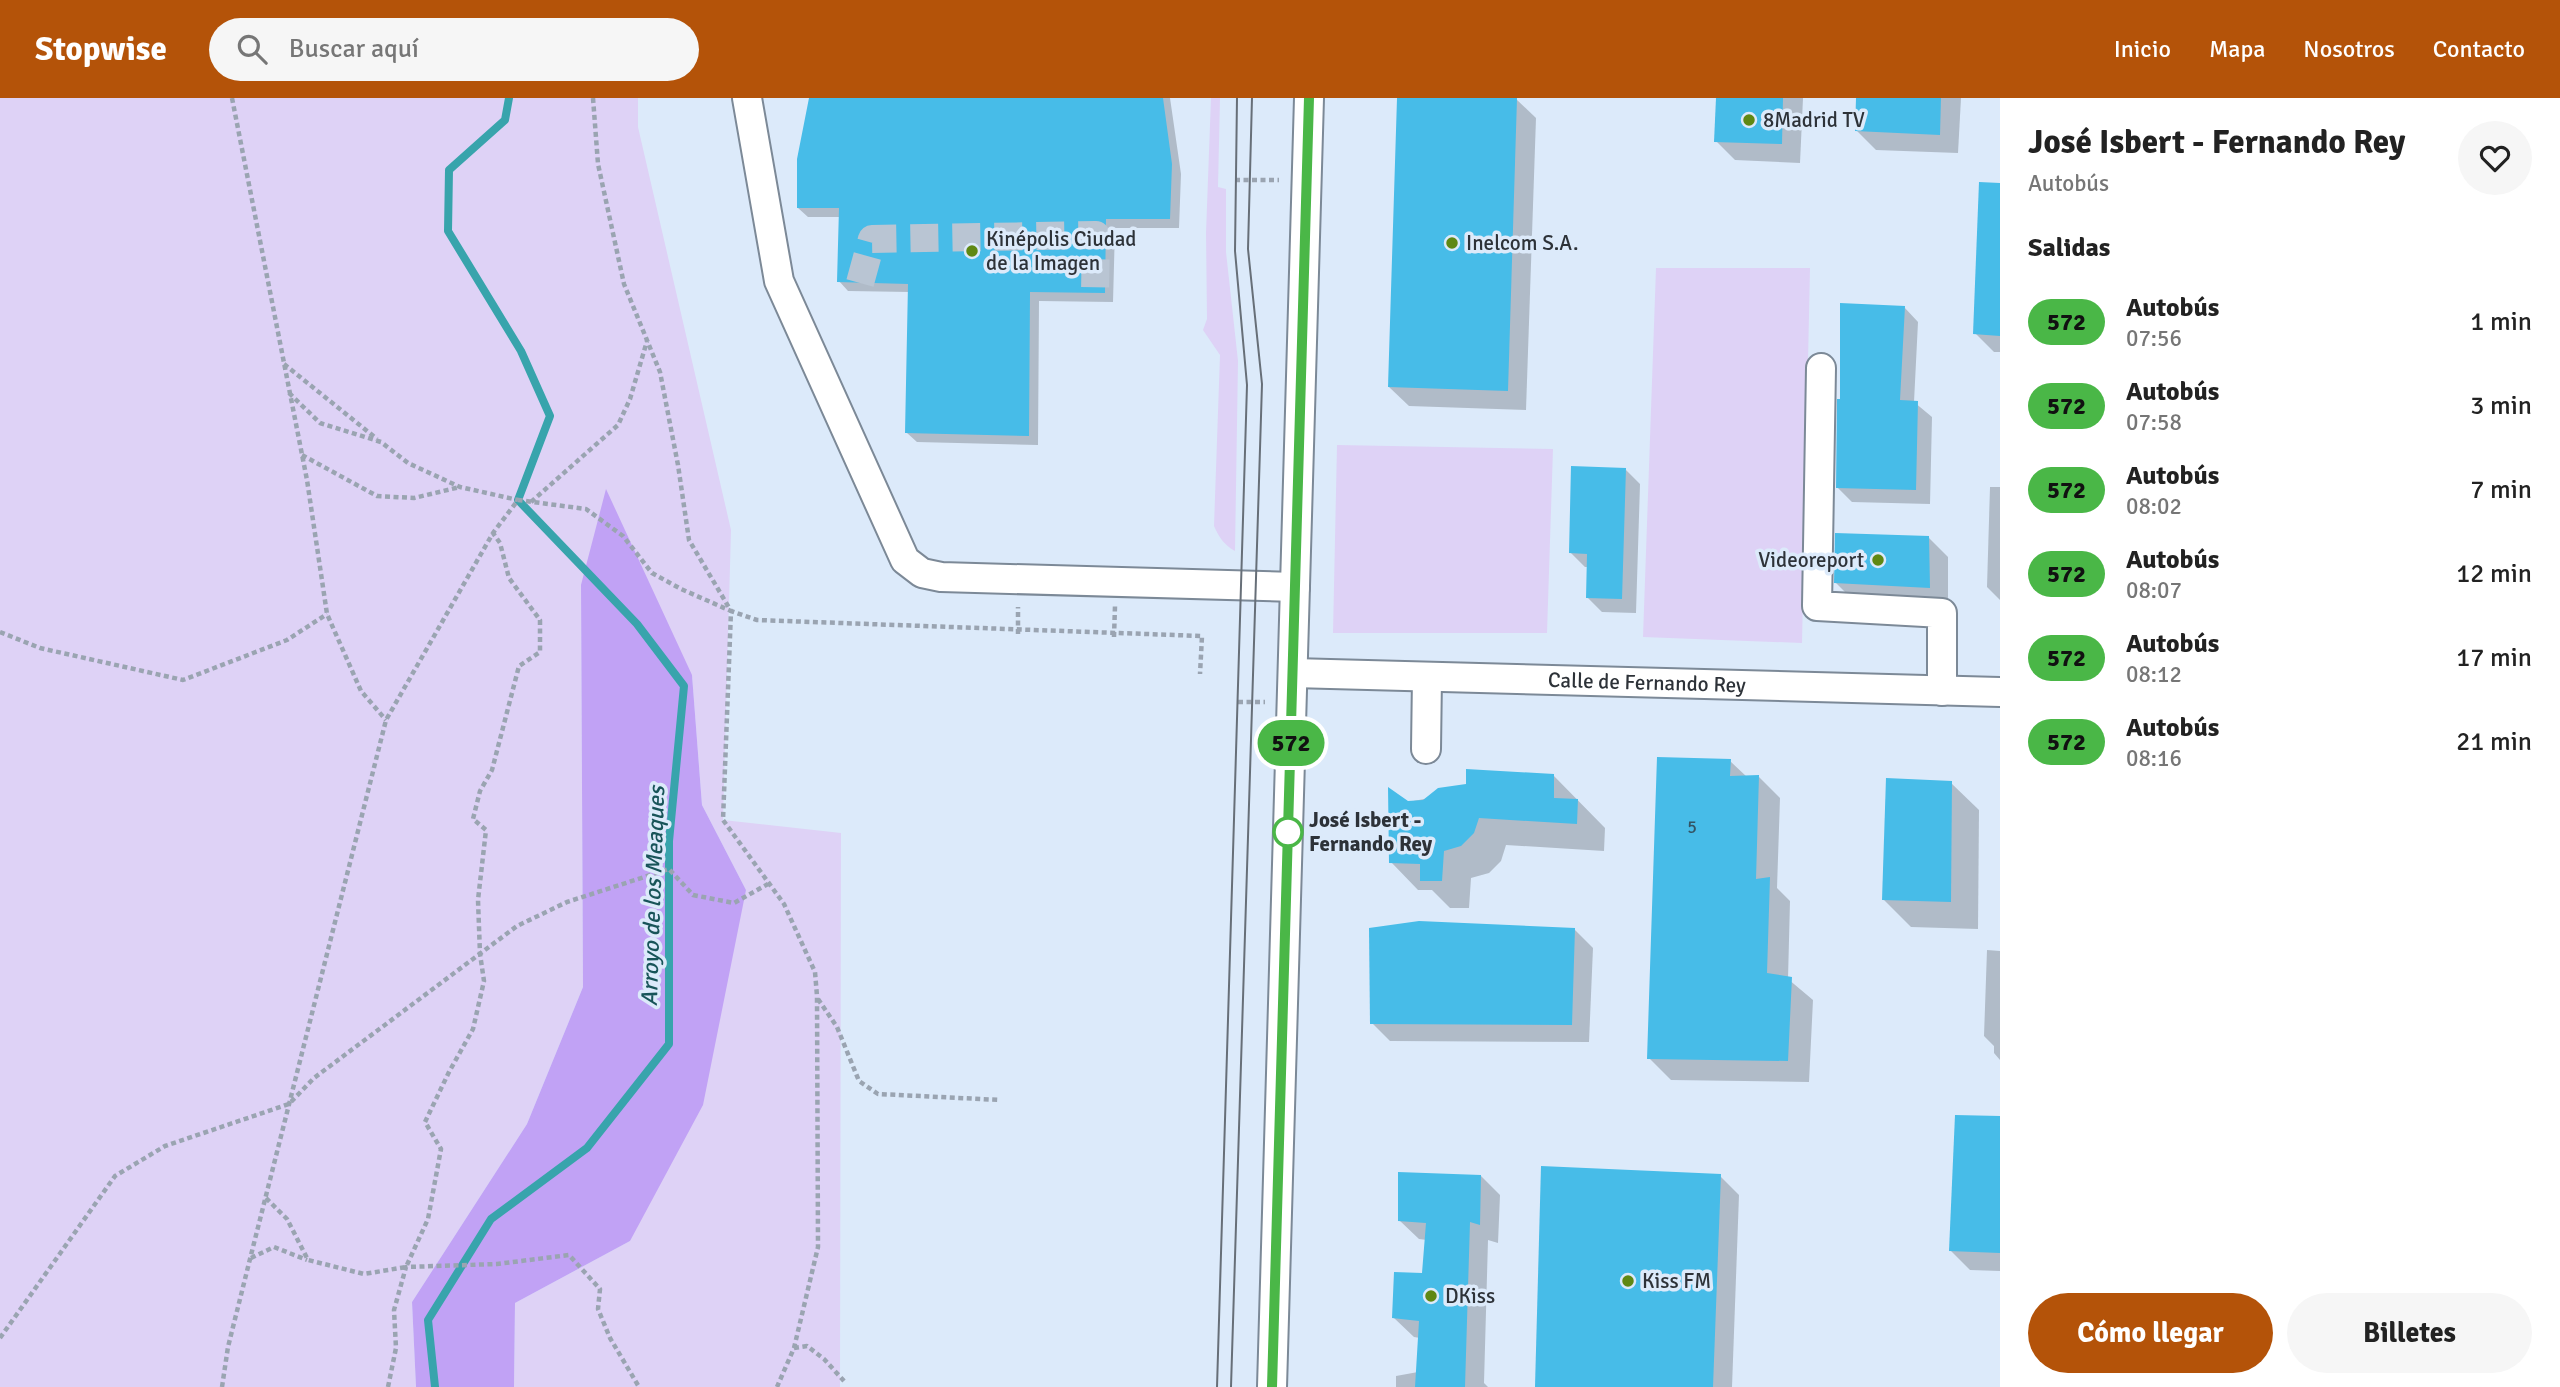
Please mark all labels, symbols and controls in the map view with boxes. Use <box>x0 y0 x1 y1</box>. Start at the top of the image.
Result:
search box <box>209 18 699 81</box>
text: Stopwise <box>35 29 167 70</box>
icon: search <box>233 30 271 68</box>
text: Buscar aquí <box>289 33 419 65</box>
text: Inicio <box>2114 34 2171 64</box>
text: Mapa <box>2209 34 2265 64</box>
text: Nosotros <box>2303 34 2395 64</box>
text: Contacto <box>2433 34 2525 64</box>
place label: 8Madrid TV <box>1763 107 1865 133</box>
marker: 8Madrid TV <box>1741 112 1757 128</box>
button: heart <box>2458 121 2532 195</box>
text: José Isbert - Fernando Rey <box>2028 122 2405 163</box>
text: Autobús <box>2028 169 2109 198</box>
place label: Kinépolis Ciudad de la Imagen <box>986 226 1136 276</box>
place label: Inelcom S.A. <box>1466 230 1578 256</box>
text: Salidas <box>2028 232 2110 264</box>
marker: Inelcom S.A. <box>1444 235 1460 251</box>
marker: Kinépolis Ciudad de la Imagen <box>964 243 980 259</box>
text: Autobús <box>2126 292 2219 324</box>
text: 1 min <box>2470 306 2532 338</box>
text: 572 <box>2047 307 2086 337</box>
text: 07:56 <box>2126 324 2182 353</box>
text: Autobús <box>2126 376 2219 408</box>
text: 3 min <box>2470 390 2532 422</box>
text: 572 <box>2047 391 2086 421</box>
text: 07:58 <box>2126 408 2182 437</box>
text: Autobús <box>2126 460 2219 492</box>
text: 7 min <box>2470 474 2532 506</box>
text: 572 <box>2047 475 2086 505</box>
text: 08:02 <box>2126 492 2182 521</box>
text: Autobús <box>2126 544 2219 576</box>
place label: Videoreport <box>1758 547 1864 573</box>
marker: Videoreport <box>1870 552 1886 568</box>
text: 12 min <box>2456 558 2532 590</box>
text: 572 <box>2047 559 2086 589</box>
text: 08:07 <box>2126 576 2182 605</box>
text: Autobús <box>2126 628 2219 660</box>
text: 17 min <box>2456 642 2532 674</box>
text: 572 <box>2047 643 2086 673</box>
text: 08:12 <box>2126 660 2182 689</box>
street label: Calle de Fernando Rey <box>1548 667 1746 698</box>
text: Autobús <box>2126 712 2219 744</box>
line badge: 572 <box>1251 720 1331 766</box>
text: 21 min <box>2456 726 2532 758</box>
text: 572 <box>2047 727 2086 757</box>
text: 572 <box>1272 728 1310 758</box>
text: 08:16 <box>2126 744 2182 773</box>
water label: Arroyo de los Meaques <box>635 784 671 1006</box>
place label: José Isbert - Fernando Rey <box>1309 807 1433 857</box>
house number: 5 <box>1687 816 1697 838</box>
marker: José Isbert - Fernando Rey <box>1273 817 1303 847</box>
place label: Kiss FM <box>1642 1268 1711 1294</box>
marker: Kiss FM <box>1620 1273 1636 1289</box>
place label: DKiss <box>1445 1283 1495 1309</box>
marker: DKiss <box>1423 1288 1439 1304</box>
button: Cómo llegar <box>2028 1293 2273 1373</box>
button: Billetes <box>2287 1293 2532 1373</box>

